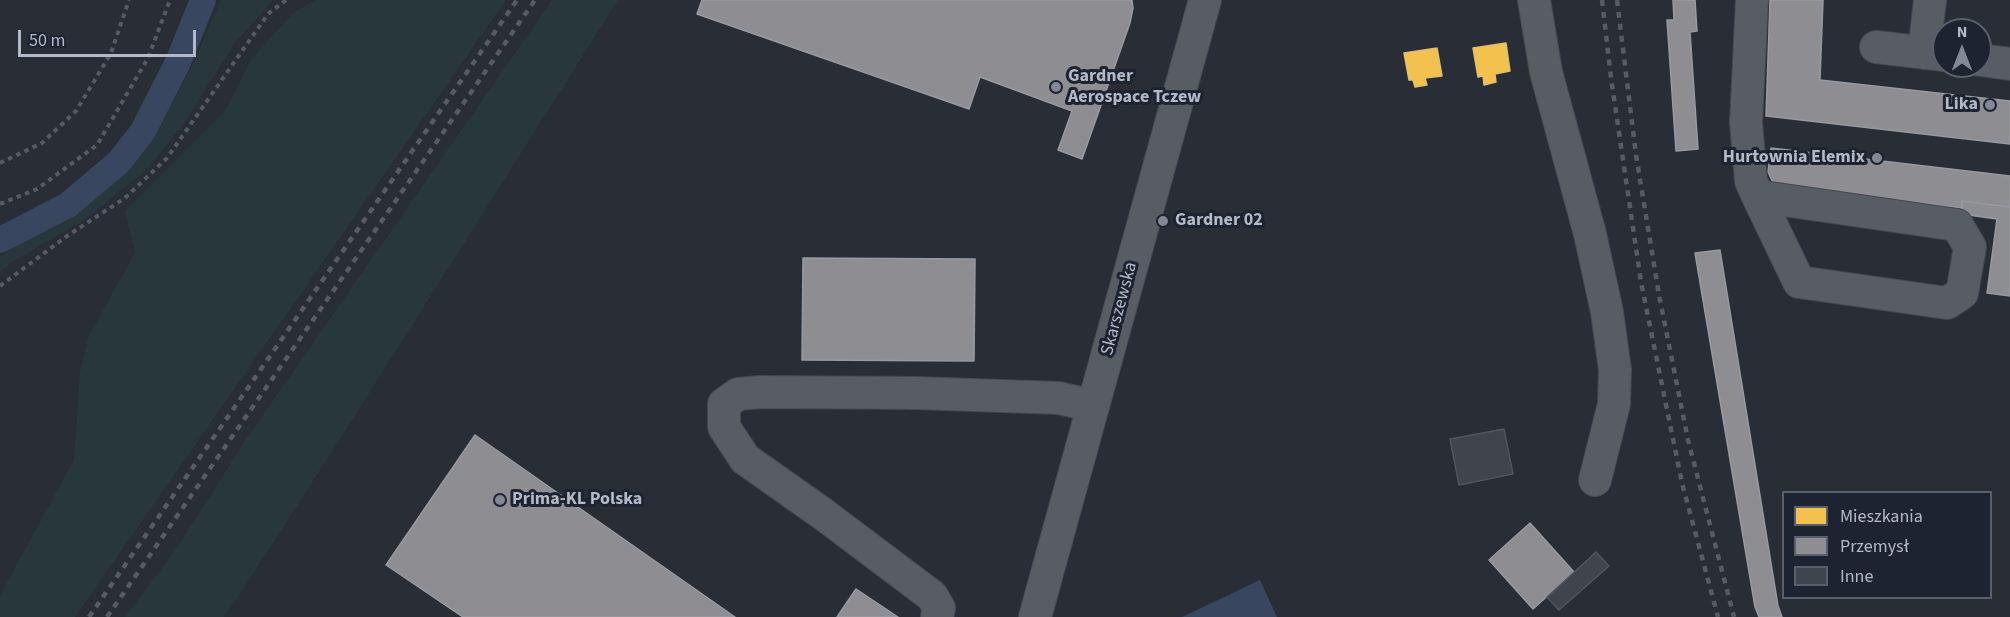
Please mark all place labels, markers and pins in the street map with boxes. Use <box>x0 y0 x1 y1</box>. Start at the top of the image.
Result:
place label: Gardner Aerospace Tczew <box>1068 66 1201 109</box>
marker: Gardner Aerospace Tczew <box>1049 80 1063 94</box>
place label: Lika <box>1945 94 1978 116</box>
marker: Lika <box>1983 98 1997 112</box>
place label: Hurtownia Elemix <box>1723 147 1865 169</box>
marker: Hurtownia Elemix <box>1870 151 1884 165</box>
place label: Gardner 02 <box>1175 210 1263 232</box>
marker: Gardner 02 <box>1156 214 1170 228</box>
place label: Prima-KL Polska <box>512 489 642 511</box>
marker: Prima-KL Polska <box>493 493 507 507</box>

